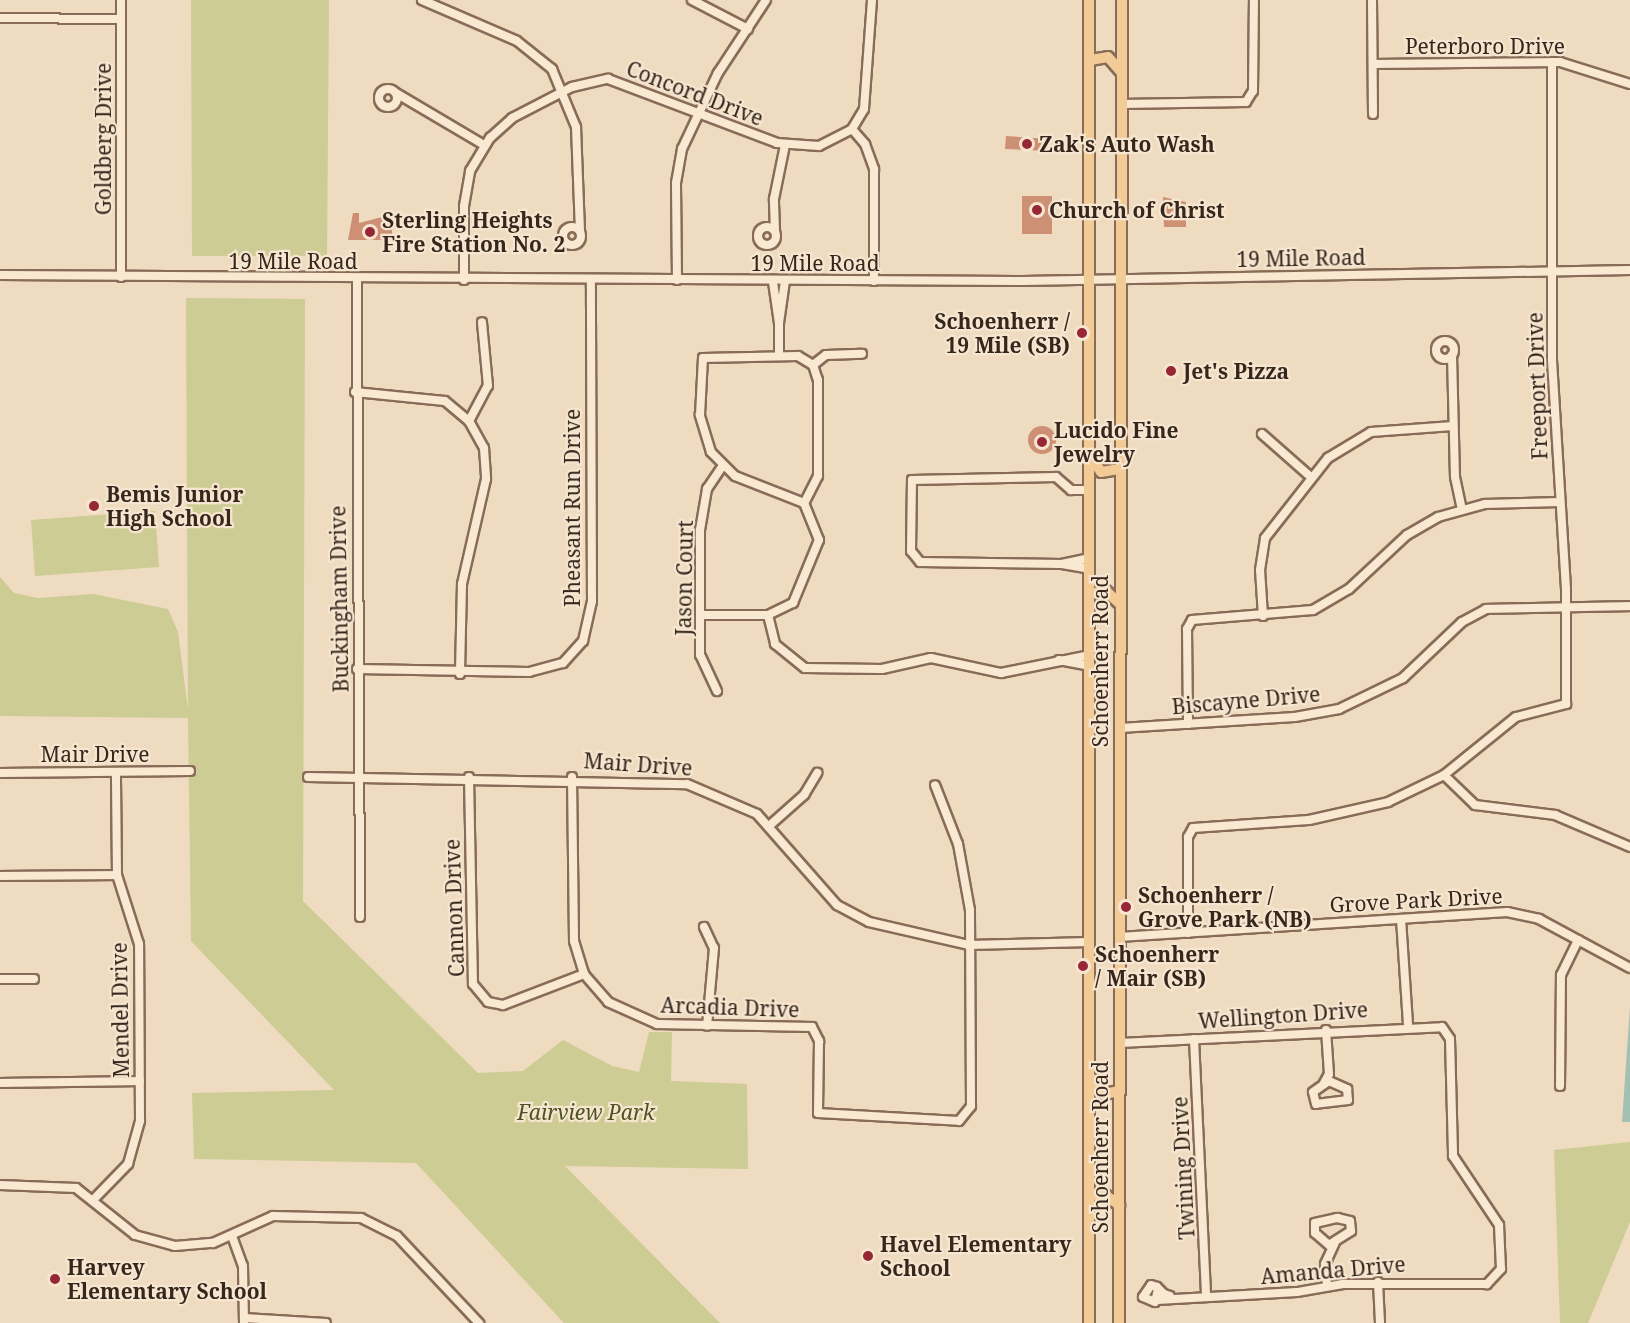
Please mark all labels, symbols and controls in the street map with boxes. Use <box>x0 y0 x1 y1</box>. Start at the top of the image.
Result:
street label: Peterboro Drive <box>1405 33 1565 59</box>
street label: Concord Drive <box>623 55 767 131</box>
street label: Goldberg Drive <box>90 63 116 215</box>
place label: Zak's Auto Wash <box>1039 131 1215 157</box>
marker: Zak's Auto Wash <box>1020 137 1034 151</box>
place label: Church of Christ <box>1049 197 1225 223</box>
marker: Church of Christ <box>1030 203 1044 217</box>
place label: Sterling Heights Fire Station No. 2 <box>382 207 565 257</box>
marker: Sterling Heights Fire Station No. 2 <box>363 225 377 239</box>
street label: 19 Mile Road <box>1236 244 1366 272</box>
street label: 19 Mile Road <box>228 248 358 274</box>
street label: 19 Mile Road <box>750 250 880 276</box>
place label: Schoenherr / 19 Mile (SB) <box>934 308 1070 358</box>
street label: Freeport Drive <box>1522 312 1552 460</box>
marker: Schoenherr / 19 Mile (SB) <box>1075 326 1089 340</box>
place label: Jet's Pizza <box>1183 358 1289 384</box>
marker: Jet's Pizza <box>1164 364 1178 378</box>
street label: Pheasant Run Drive <box>559 409 585 607</box>
place label: Lucido Fine Jewelry <box>1054 417 1179 467</box>
marker: Lucido Fine Jewelry <box>1035 435 1049 449</box>
place label: Bemis Junior High School <box>106 481 243 531</box>
marker: Bemis Junior High School <box>87 499 101 513</box>
street label: Buckingham Drive <box>325 505 353 693</box>
street label: Jason Court <box>670 520 698 636</box>
street label: Schoenherr Road <box>1087 575 1113 747</box>
street label: Biscayne Drive <box>1171 681 1321 719</box>
street label: Mair Drive <box>41 741 149 767</box>
street label: Mair Drive <box>583 748 693 780</box>
street label: Cannon Drive <box>439 839 469 977</box>
place label: Schoenherr / Grove Park (NB) <box>1138 882 1312 932</box>
street label: Grove Park Drive <box>1329 883 1503 917</box>
marker: Schoenherr / Grove Park (NB) <box>1119 900 1133 914</box>
place label: Schoenherr / Mair (SB) <box>1095 941 1219 991</box>
street label: Mendel Drive <box>106 942 134 1078</box>
marker: Schoenherr / Mair (SB) <box>1076 959 1090 973</box>
street label: Arcadia Drive <box>660 992 800 1022</box>
street label: Wellington Drive <box>1197 996 1369 1034</box>
street label: Schoenherr Road <box>1087 1061 1113 1233</box>
street label: Twining Drive <box>1167 1096 1199 1240</box>
park label: Fairview Park <box>517 1099 655 1125</box>
place label: Havel Elementary School <box>880 1231 1071 1281</box>
marker: Havel Elementary School <box>861 1249 875 1263</box>
street label: Amanda Drive <box>1259 1251 1407 1289</box>
place label: Harvey Elementary School <box>67 1254 267 1304</box>
marker: Harvey Elementary School <box>48 1272 62 1286</box>

